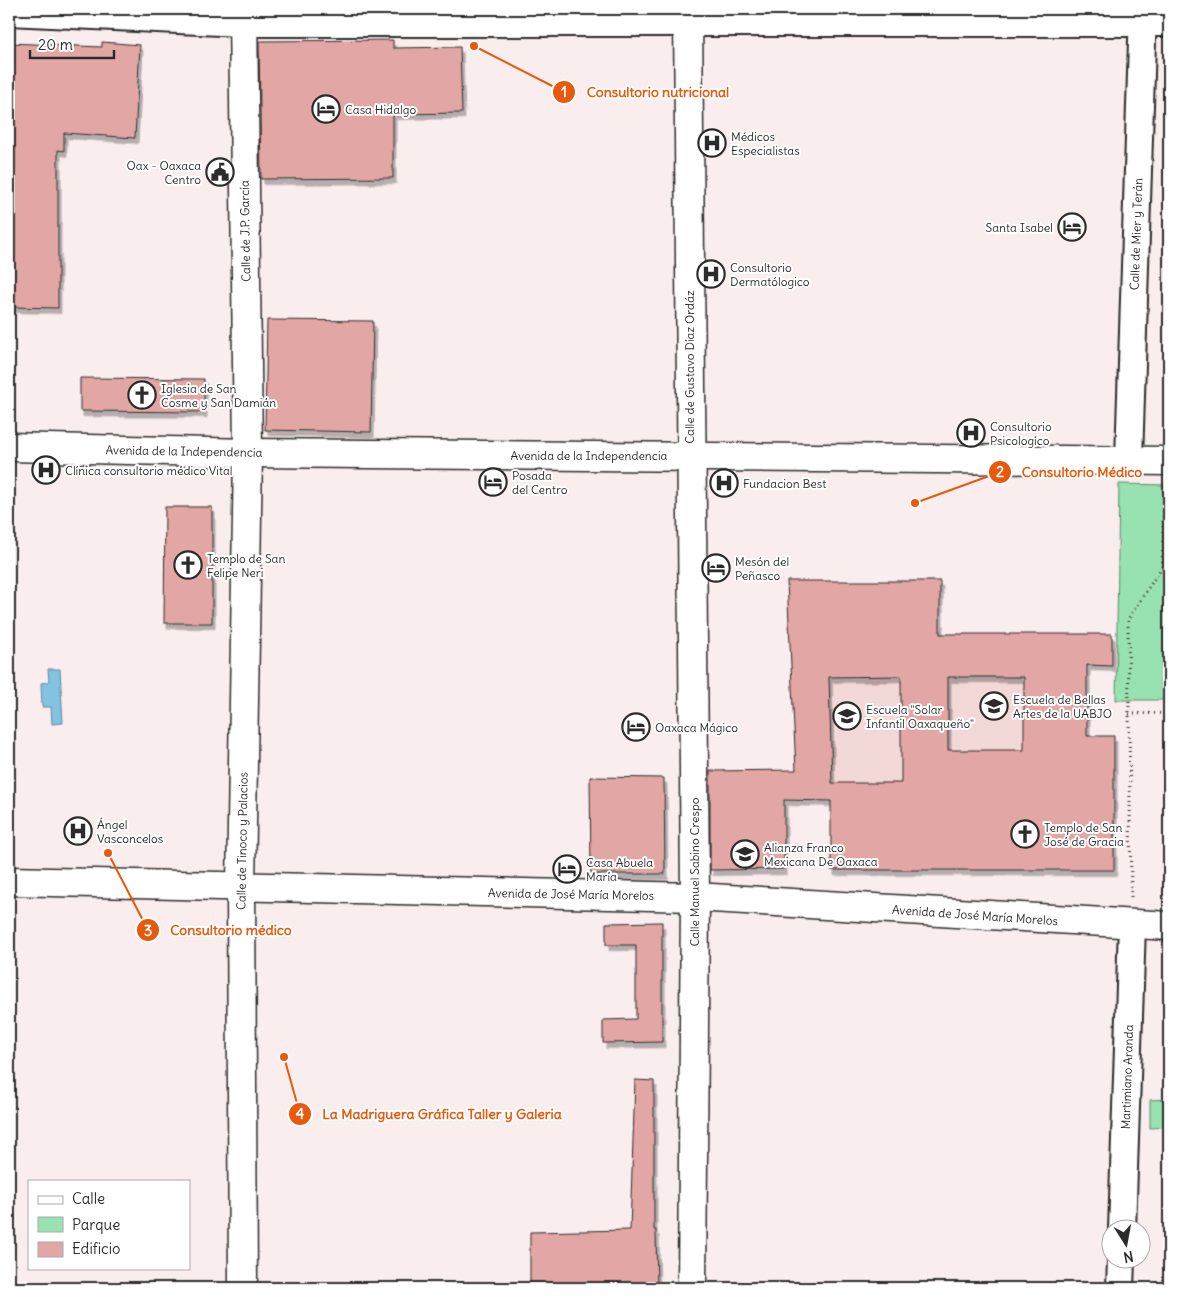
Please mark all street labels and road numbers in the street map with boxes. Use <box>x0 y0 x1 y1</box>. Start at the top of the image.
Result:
street label: Calle de Mier y Terán <box>1127 178 1145 290</box>
street label: Calle de J.P. García <box>237 180 253 282</box>
street label: Calle de Gustavo Díaz Ordáz <box>682 290 697 444</box>
street label: Avenida de la Independencia <box>105 442 263 460</box>
street label: Avenida de la Independencia <box>511 448 668 463</box>
street label: Calle de Tinoco y Palacios <box>233 772 251 910</box>
street label: Calle Manuel Sabino Crespo <box>687 797 702 946</box>
street label: Avenida de José María Morelos <box>488 885 654 903</box>
street label: Avenida de José María Morelos <box>892 902 1058 928</box>
street label: Martimiano Aranda <box>1118 1024 1136 1130</box>

